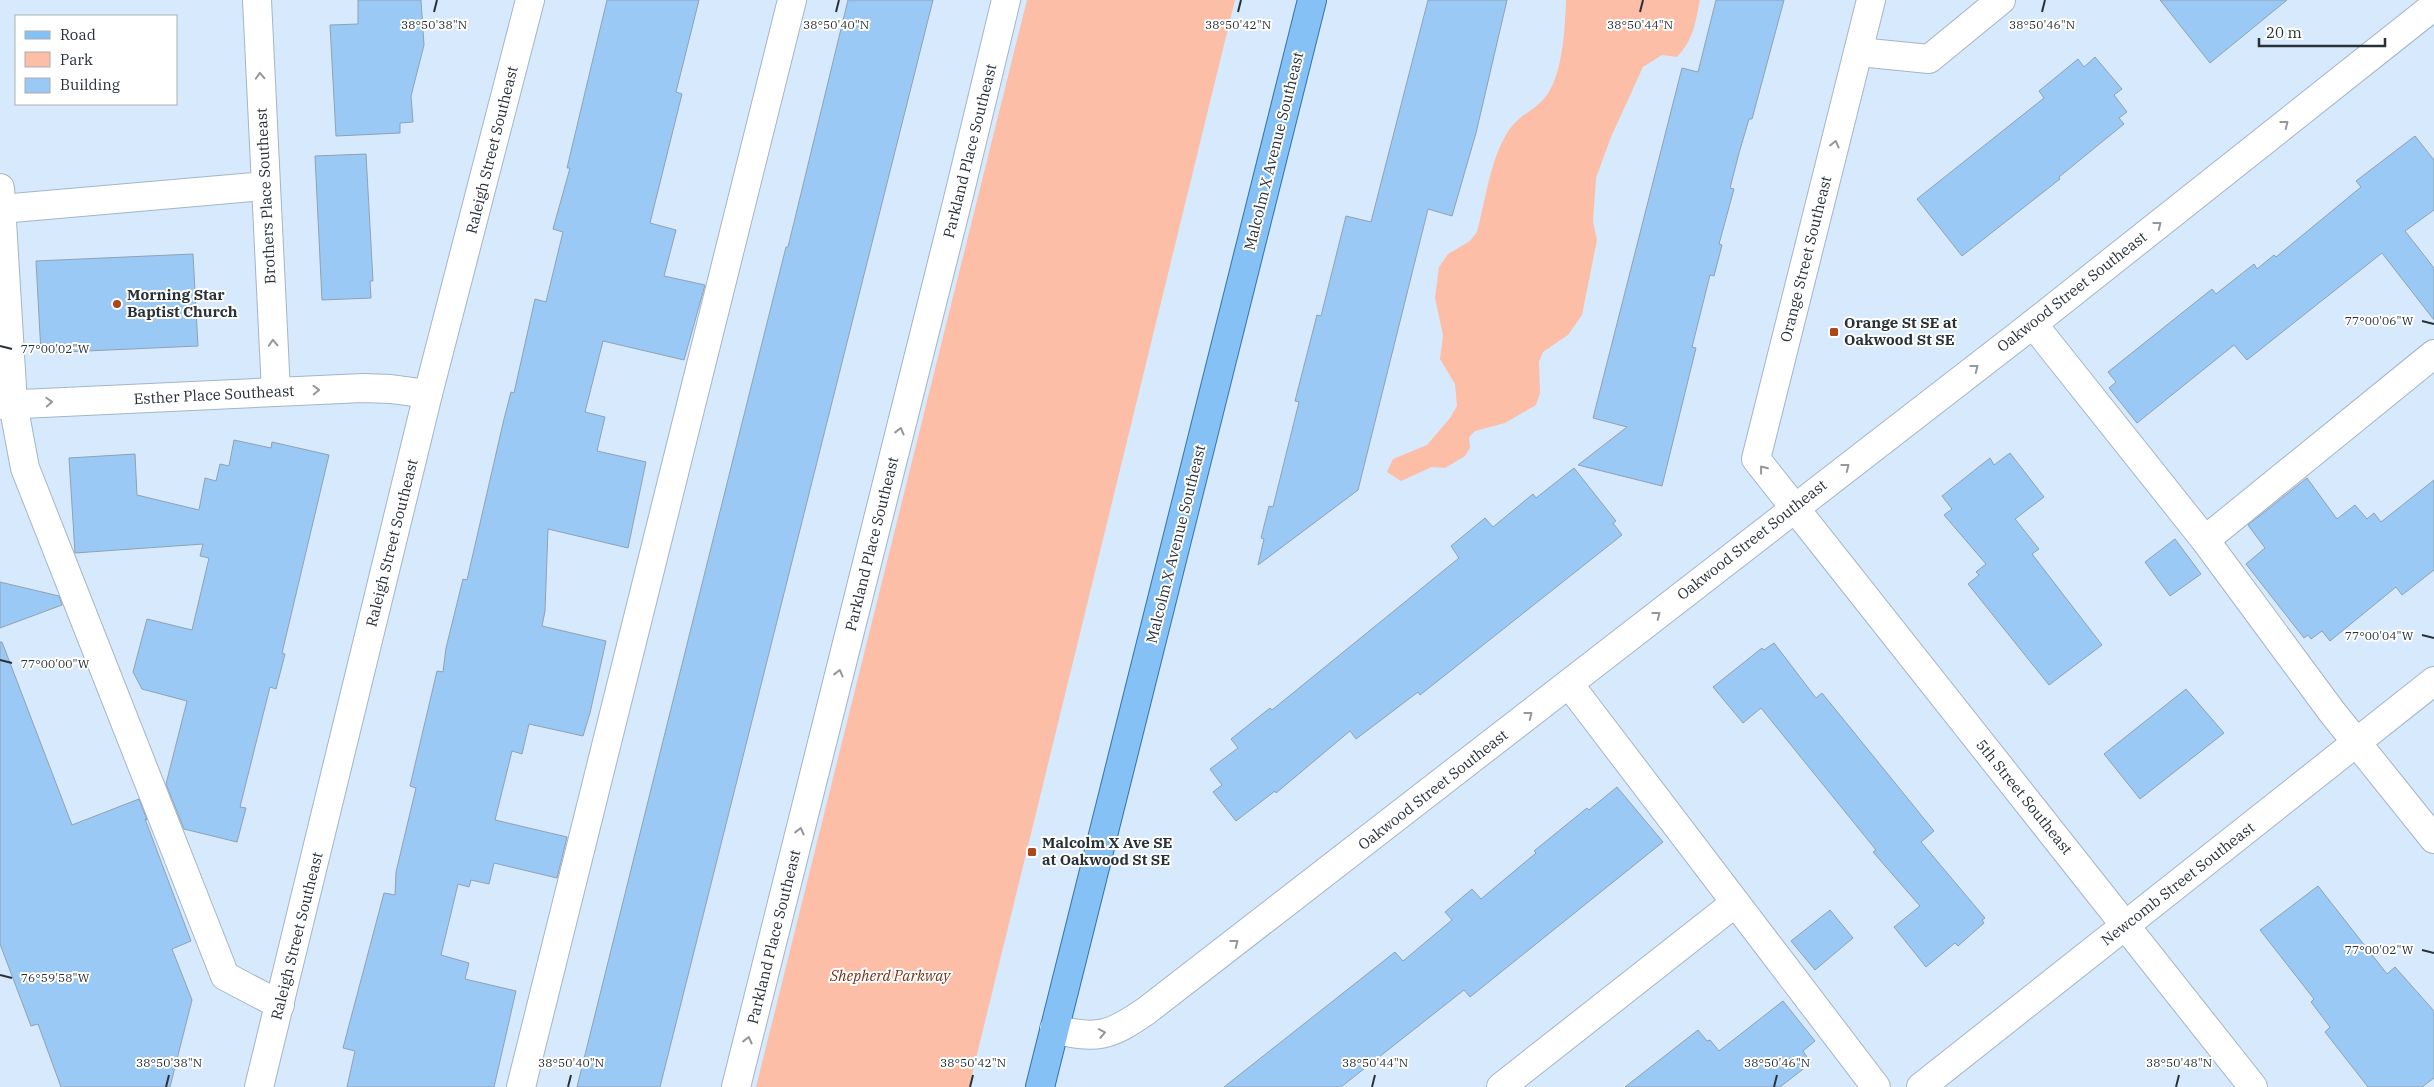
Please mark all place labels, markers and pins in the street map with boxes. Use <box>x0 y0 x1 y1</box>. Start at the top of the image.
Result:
place label: Morning Star Baptist Church <box>127 285 238 321</box>
marker: Morning Star Baptist Church <box>111 298 123 310</box>
place label: Orange St SE at Oakwood St SE <box>1844 313 1958 349</box>
marker: Orange St SE at Oakwood St SE <box>1828 326 1840 338</box>
place label: Malcolm X Ave SE at Oakwood St SE <box>1042 833 1173 869</box>
marker: Malcolm X Ave SE at Oakwood St SE <box>1026 846 1038 858</box>

